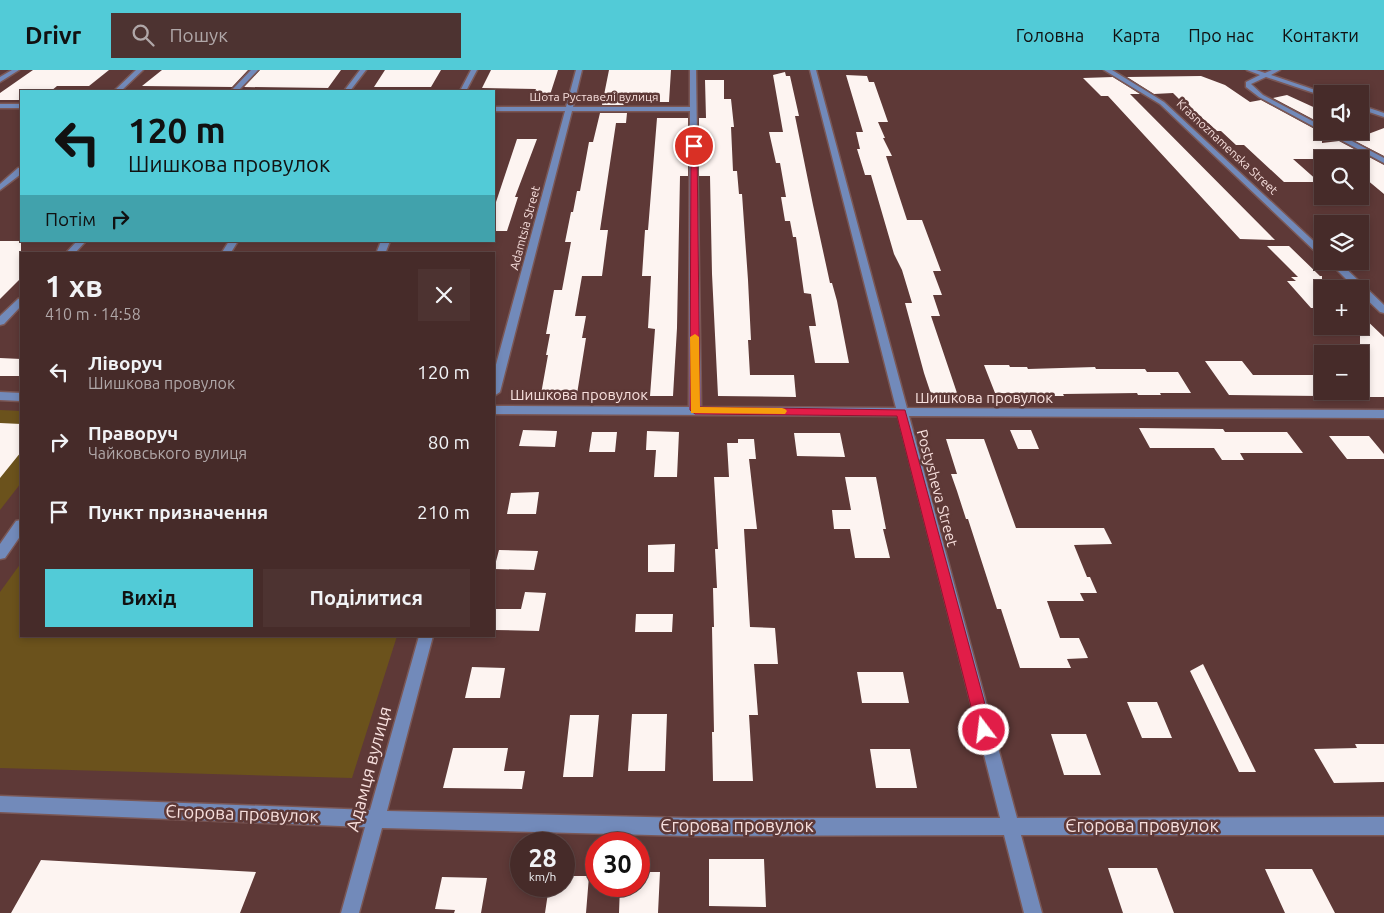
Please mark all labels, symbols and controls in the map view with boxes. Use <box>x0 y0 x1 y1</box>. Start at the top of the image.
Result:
search box <box>111 13 461 58</box>
icon: search <box>129 21 157 49</box>
text: Drivr <box>25 22 81 49</box>
text: Пошук <box>169 24 228 46</box>
text: Головна <box>1016 25 1084 45</box>
text: Карта <box>1112 25 1160 45</box>
text: Про нас <box>1188 25 1254 45</box>
text: Контакти <box>1282 25 1359 45</box>
map controls <box>1314 85 1369 400</box>
button: sound <box>1314 85 1369 140</box>
street label: Шота Руставелі вулиця <box>530 90 658 103</box>
street label: Krasnoznamenska Street <box>1174 97 1281 197</box>
icon: left <box>45 110 110 175</box>
text: 120 m <box>128 110 226 150</box>
pin <box>673 125 715 167</box>
icon: arrive <box>680 132 708 160</box>
button: search <box>1314 150 1369 205</box>
text: Шишкова провулок <box>128 151 330 176</box>
street label: Adamtsia Street <box>507 184 542 271</box>
icon: right <box>106 205 134 233</box>
text: Потім <box>45 208 96 230</box>
button: layers <box>1314 215 1369 270</box>
text: 1 хв <box>45 269 103 303</box>
button: close <box>418 269 470 321</box>
button: + <box>1314 280 1369 335</box>
text: 410 m · 14:58 <box>45 305 141 323</box>
button: − <box>1314 345 1369 400</box>
text: Ліворуч <box>88 352 162 374</box>
icon: left <box>45 358 73 386</box>
text: 120 m <box>417 361 470 383</box>
text: Шишкова провулок <box>88 374 235 392</box>
street label: Шишкова провулок <box>510 386 648 403</box>
street label: Шишкова провулок <box>915 389 1053 406</box>
text: Праворуч <box>88 422 178 444</box>
street label: Postysheva Street <box>914 427 961 549</box>
icon: right <box>45 428 73 456</box>
text: 80 m <box>428 431 470 453</box>
text: Чайковського вулиця <box>88 444 247 462</box>
icon: arrive <box>45 498 73 526</box>
text: Пункт призначення <box>88 501 268 523</box>
text: 210 m <box>417 501 470 523</box>
button: Вихід <box>45 569 253 627</box>
button: Поділитися <box>263 569 470 627</box>
position arrow <box>957 703 1009 755</box>
street label: Адамця вулиця <box>342 704 394 834</box>
street label: Єгорова провулок <box>165 800 319 826</box>
street label: Єгорова провулок <box>660 815 814 835</box>
street label: Єгорова провулок <box>1065 815 1219 835</box>
speed limit sign: 30 <box>585 832 650 897</box>
text: 28 <box>528 844 557 872</box>
text: km/h <box>529 870 556 883</box>

